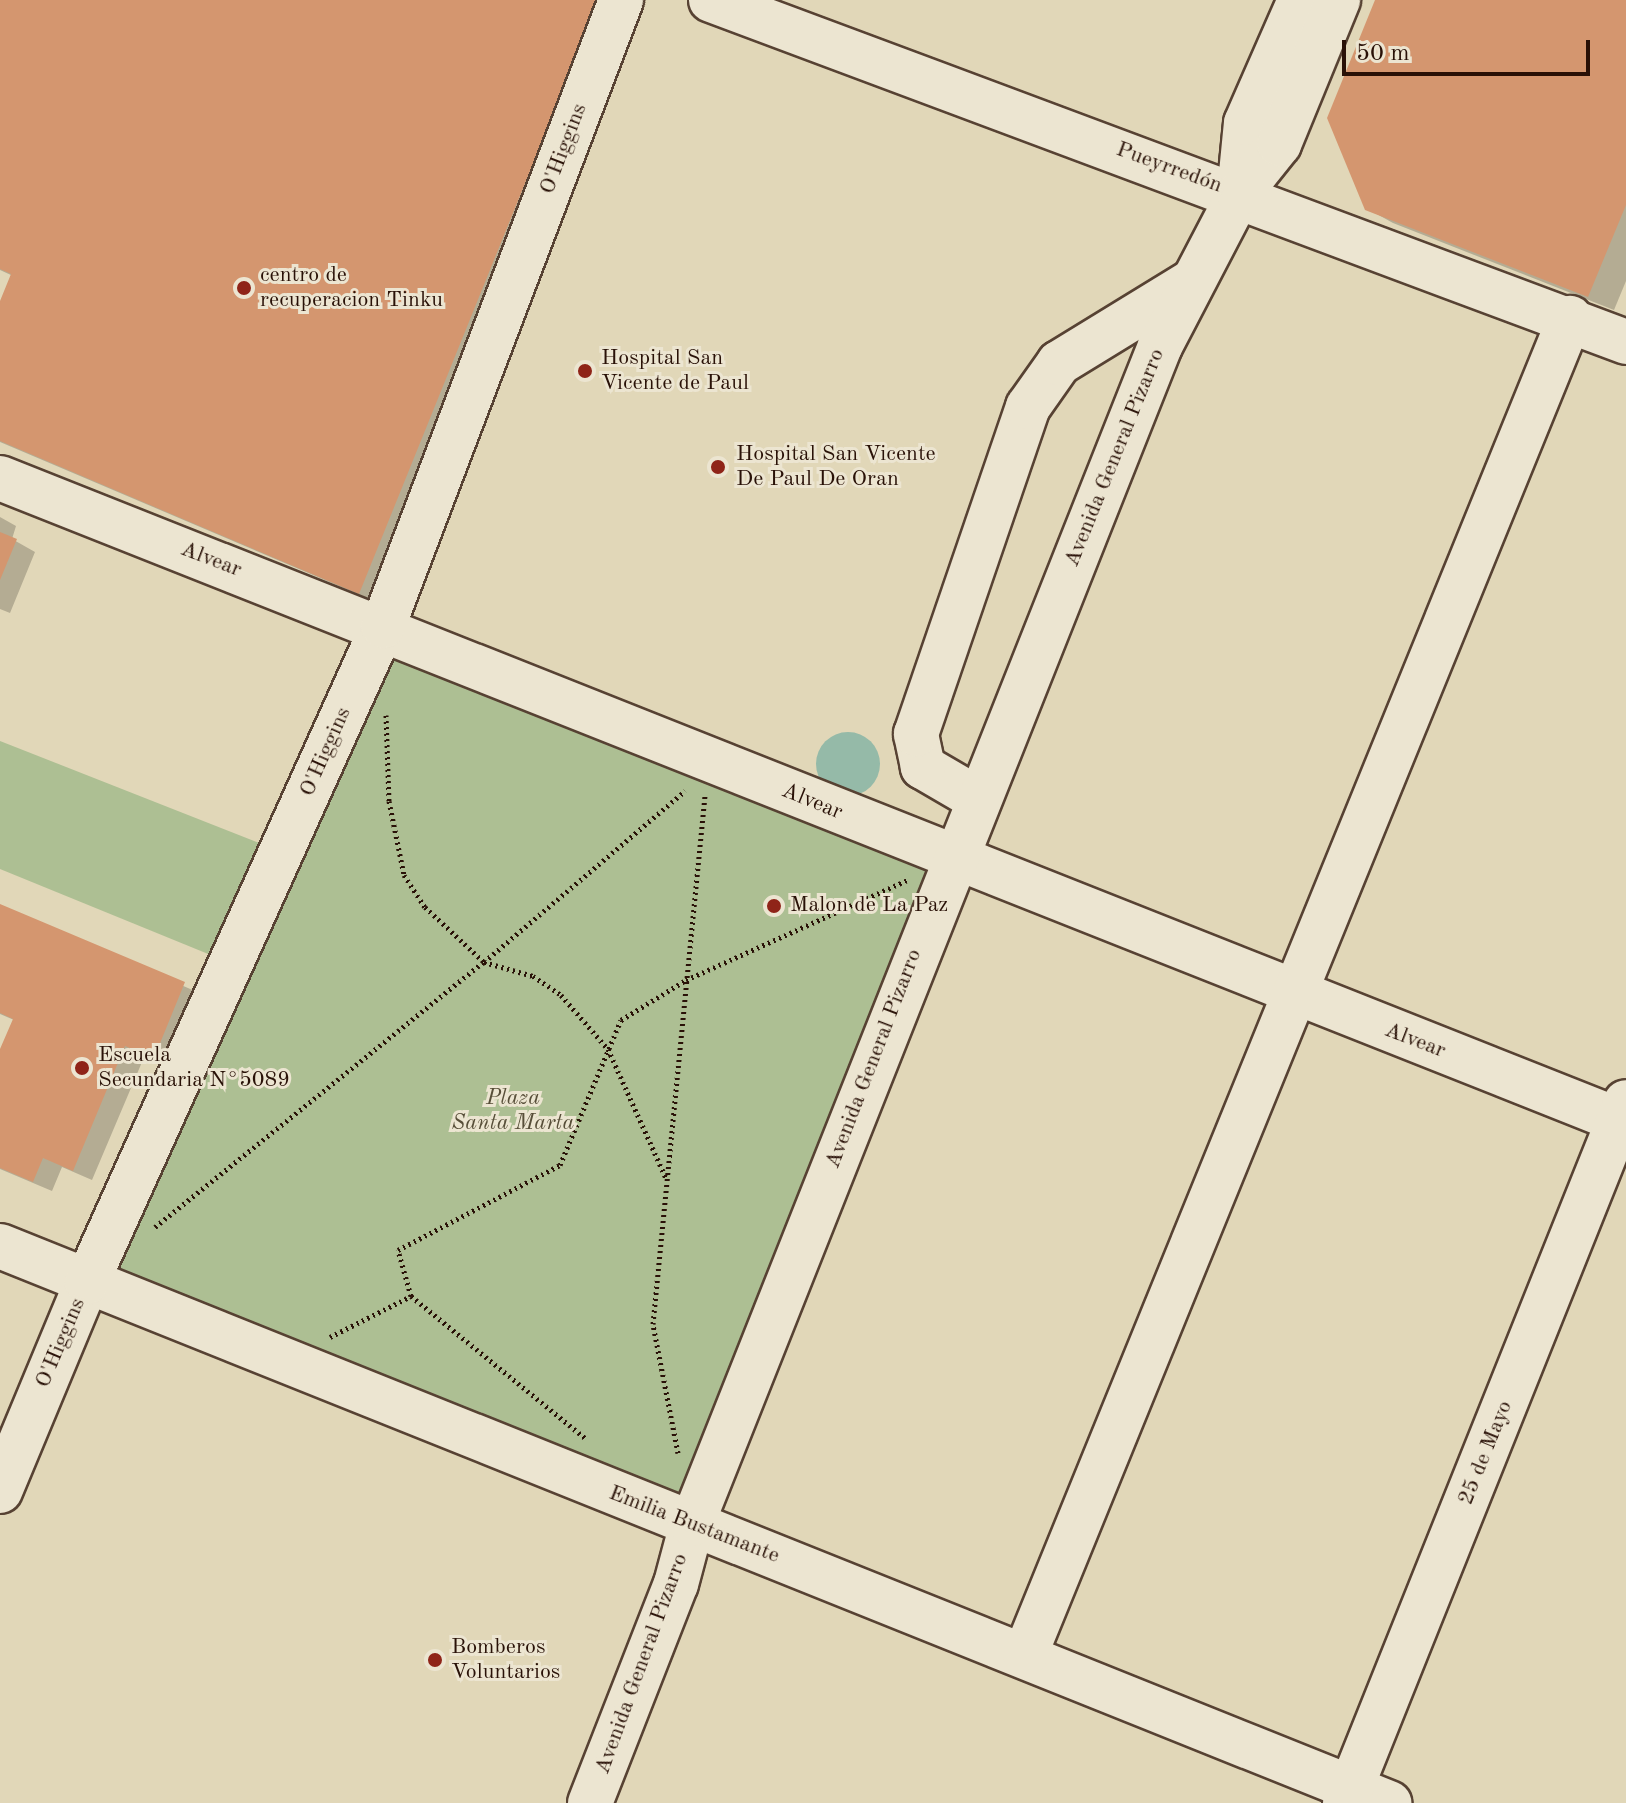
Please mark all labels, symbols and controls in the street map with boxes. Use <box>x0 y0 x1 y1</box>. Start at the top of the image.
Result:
scale bar <box>1346 24 1594 74</box>
text: 50 m <box>1356 42 1410 66</box>
street label: O'Higgins <box>535 100 593 198</box>
street label: Pueyrredón <box>1112 137 1226 199</box>
place label: centro de recuperacion Tinku <box>260 262 443 314</box>
marker: centro de recuperacion Tinku <box>235 279 253 297</box>
place label: Hospital San Vicente de Paul <box>601 345 749 396</box>
street label: Avenida General Pizarro <box>1059 345 1171 571</box>
marker: Hospital San Vicente de Paul <box>576 362 594 380</box>
place label: Hospital San Vicente De Paul De Oran <box>736 441 936 492</box>
marker: Hospital San Vicente De Paul De Oran <box>707 456 729 478</box>
street label: Alvear <box>177 536 245 584</box>
street label: O'Higgins <box>295 703 357 801</box>
street label: Alvear <box>778 778 846 826</box>
place label: Malon de La Paz <box>790 893 948 919</box>
marker: Malon de La Paz <box>765 897 783 915</box>
street label: Avenida General Pizarro <box>820 946 928 1172</box>
street label: Alvear <box>1381 1017 1449 1065</box>
place label: Escuela Secundaria N°5089 <box>98 1042 290 1094</box>
marker: Escuela Secundaria N°5089 <box>73 1059 91 1077</box>
park label: Plaza Santa Marta <box>452 1085 574 1136</box>
street label: O'Higgins <box>30 1294 92 1392</box>
street label: 25 de Mayo <box>1453 1397 1519 1509</box>
street label: Emilia Bustamante <box>605 1480 783 1570</box>
street label: Avenida General Pizarro <box>590 1550 694 1778</box>
place label: Bomberos Voluntarios <box>451 1634 560 1686</box>
marker: Bomberos Voluntarios <box>426 1651 444 1669</box>

